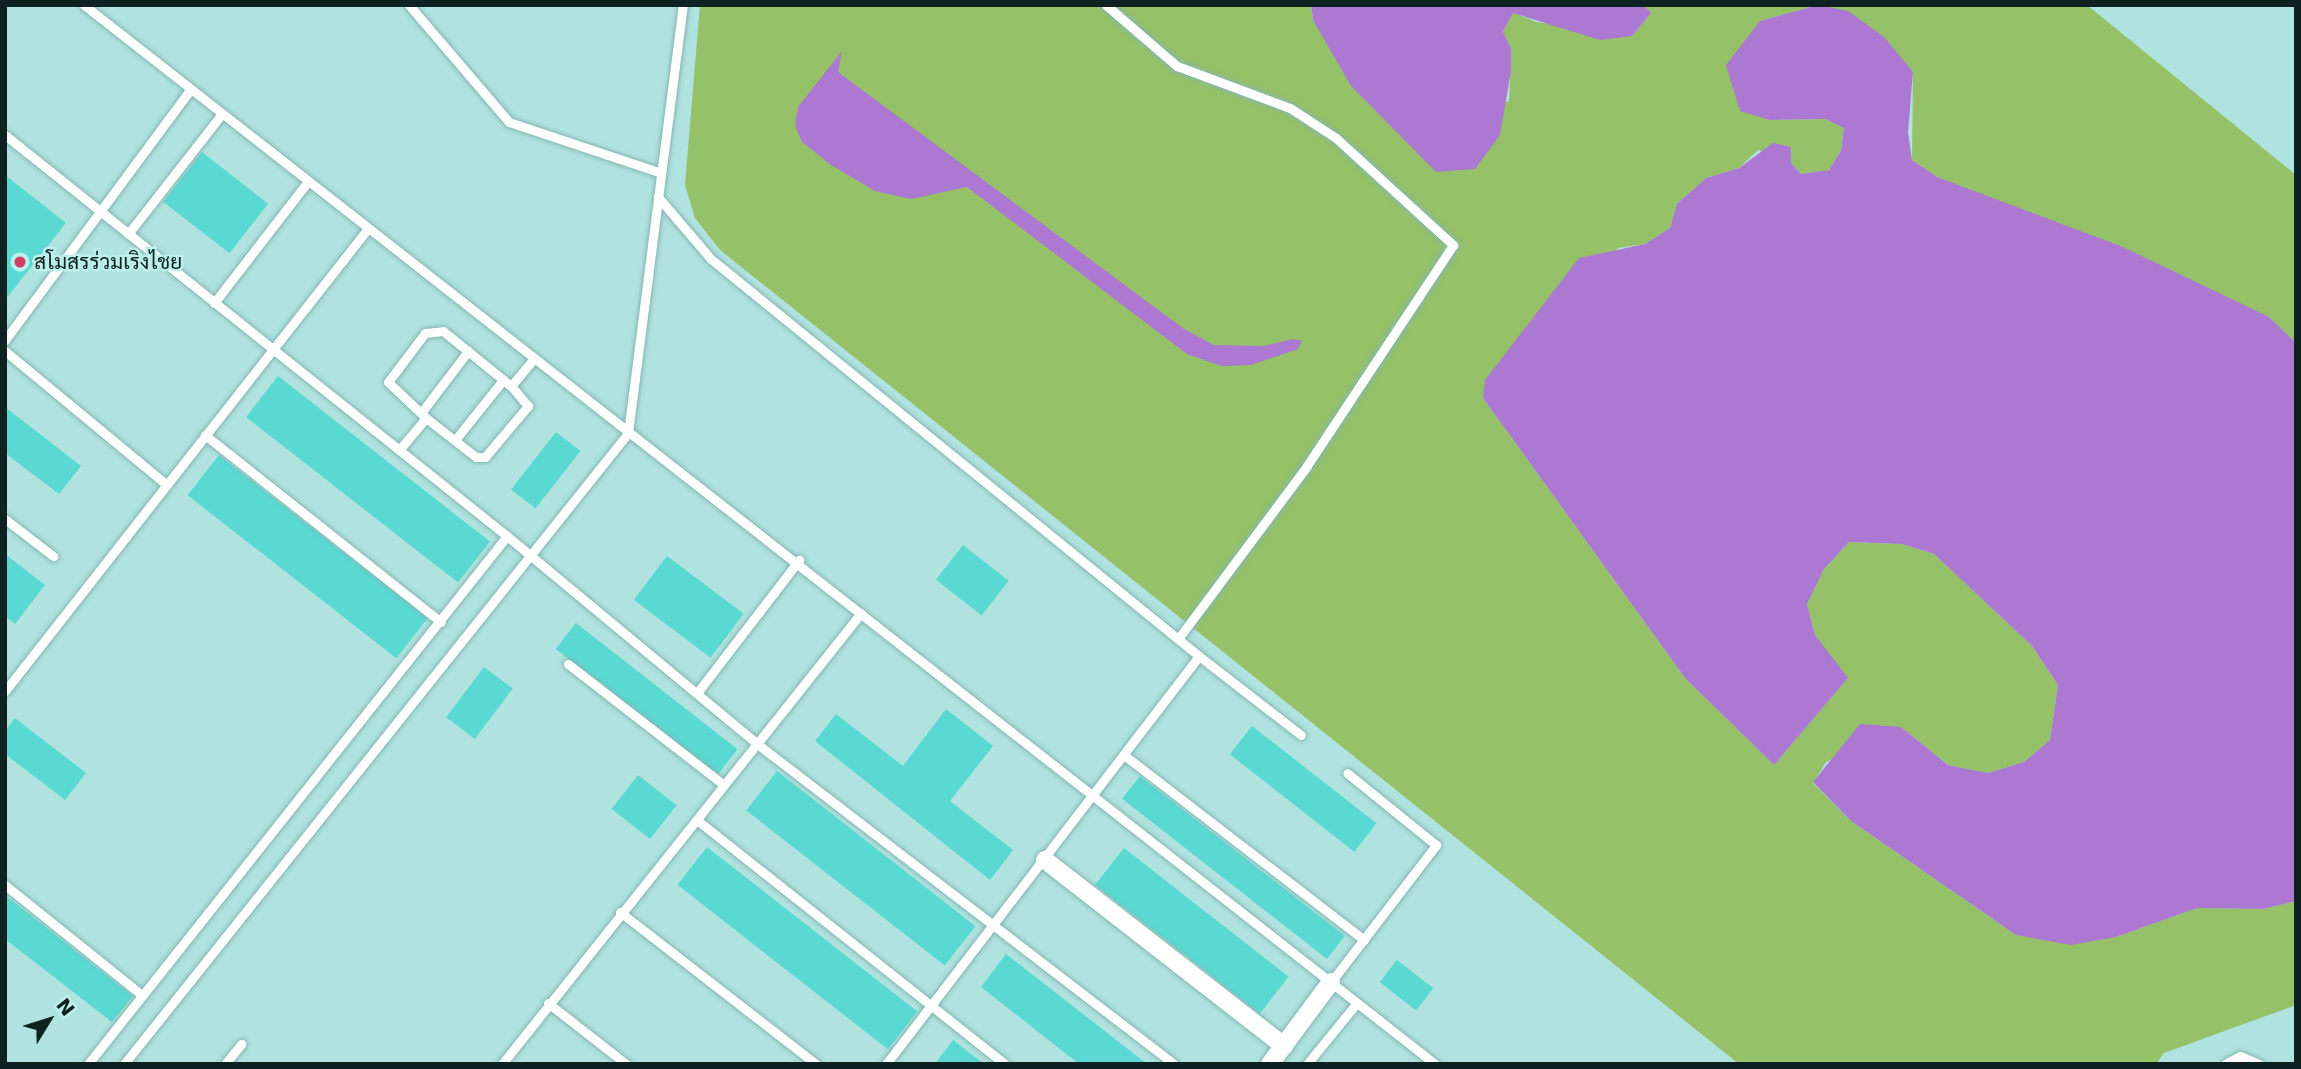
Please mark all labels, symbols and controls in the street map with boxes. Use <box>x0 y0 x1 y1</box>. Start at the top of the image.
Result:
place label: สโมสรร่วมเริงไชย <box>34 249 182 275</box>
marker: สโมสรร่วมเริงไชย <box>12 254 28 270</box>
north arrow <box>14 985 84 1055</box>
text: N <box>52 994 79 1020</box>

